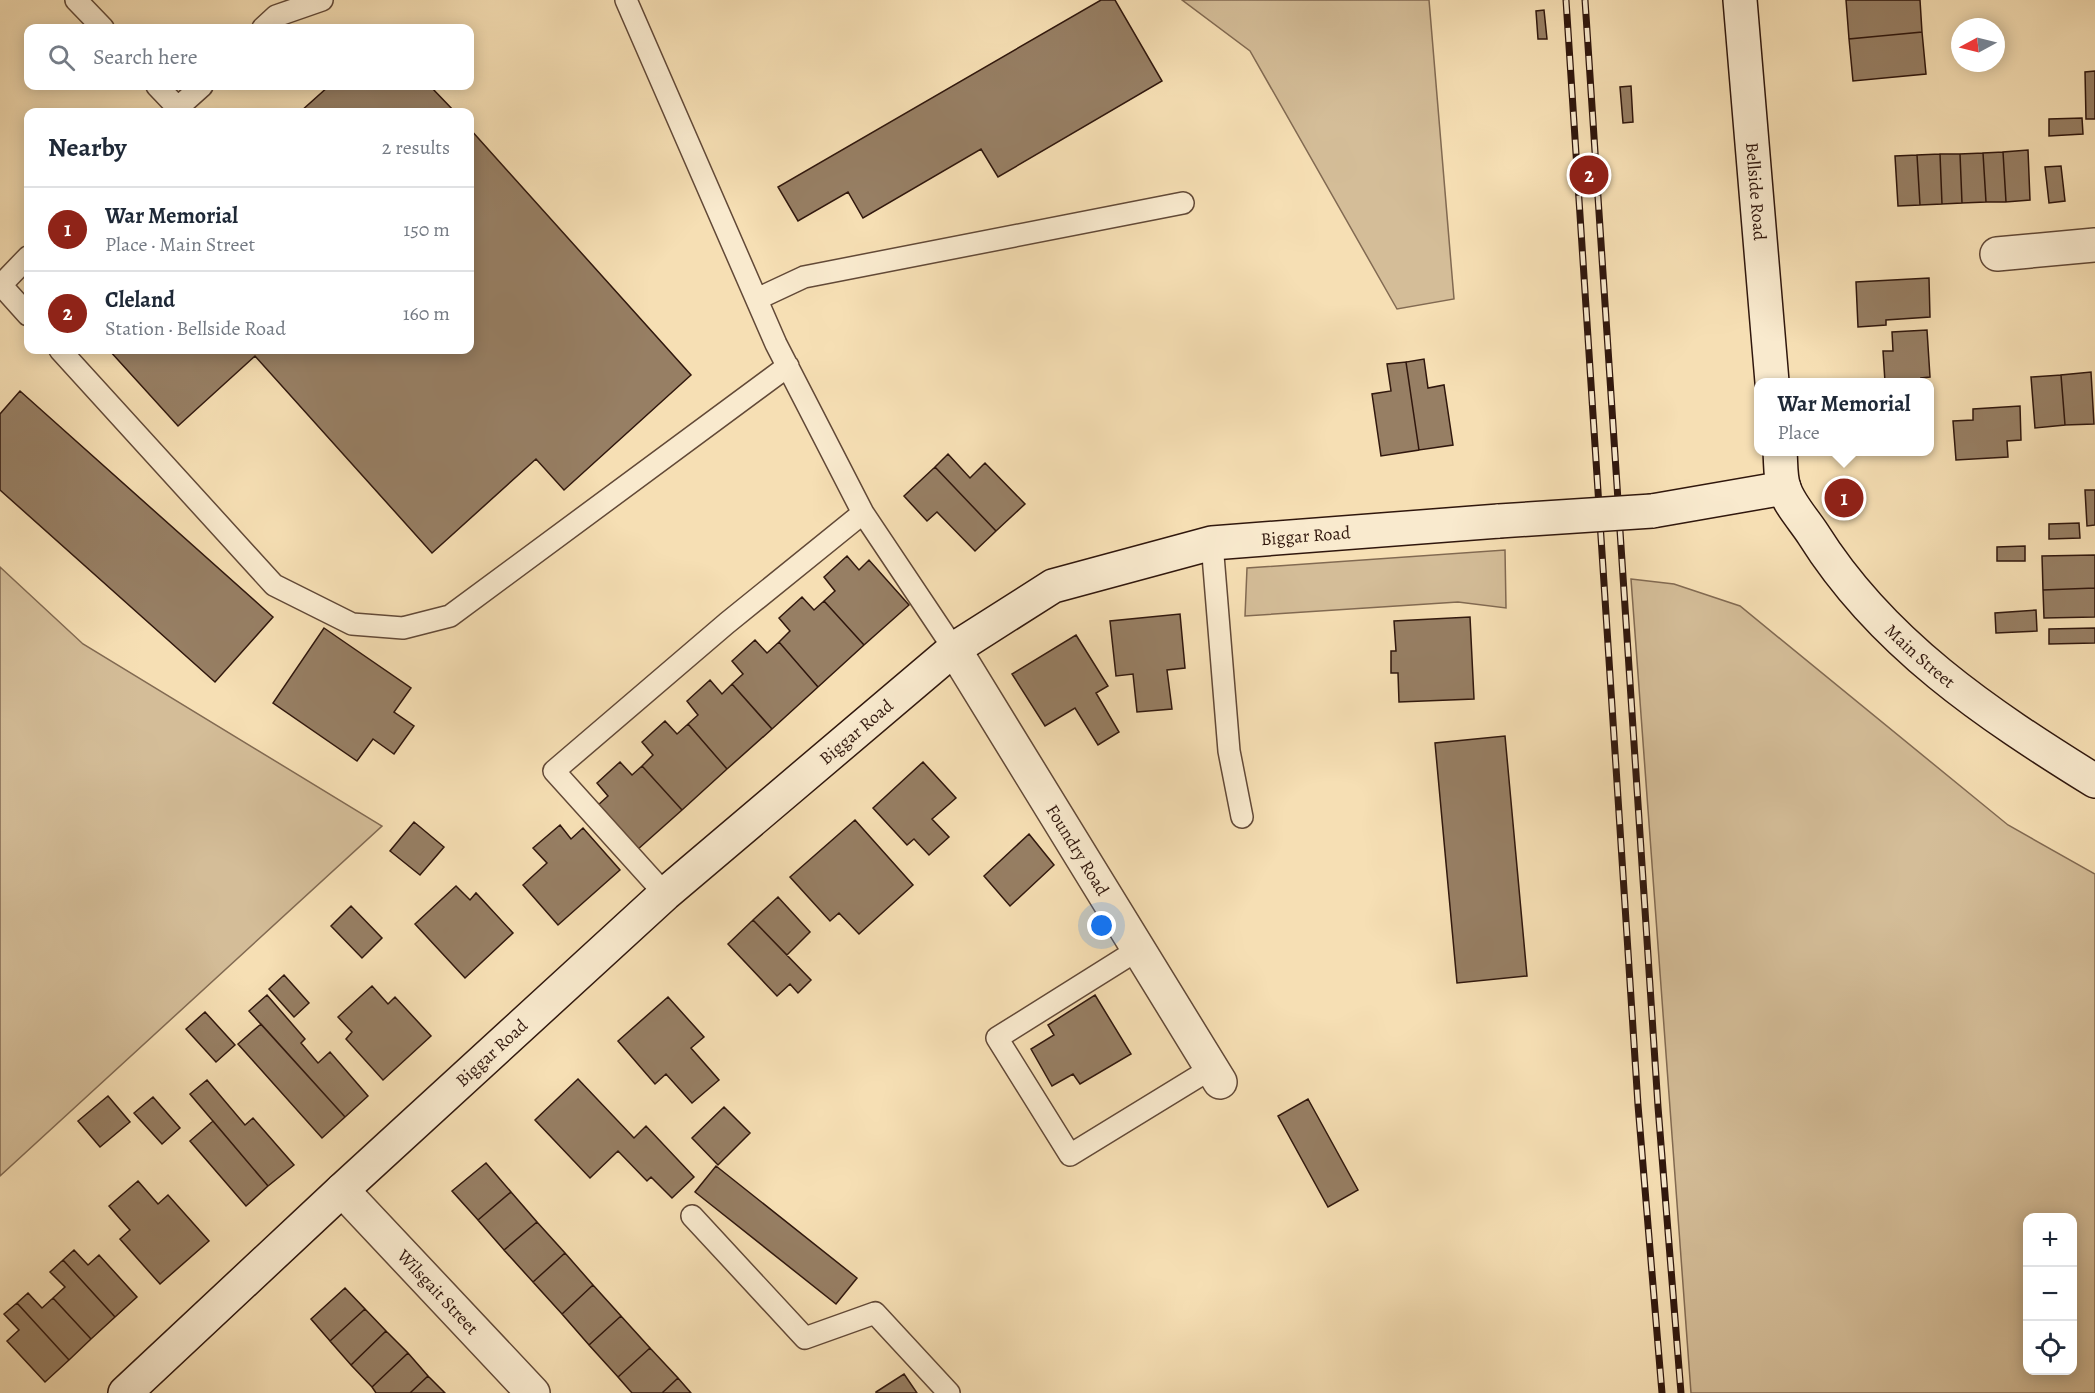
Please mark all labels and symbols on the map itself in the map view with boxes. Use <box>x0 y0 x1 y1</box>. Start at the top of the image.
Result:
north arrow <box>1951 18 2005 72</box>
street label: Bellside Road <box>1740 141 1772 242</box>
pin: 2 <box>1570 152 1608 198</box>
pin: 1 <box>1824 476 1864 520</box>
street label: Biggar Road <box>1260 520 1352 551</box>
street label: Main Street <box>1880 619 1960 694</box>
street label: Biggar Road <box>814 693 899 770</box>
street label: Foundry Road <box>1040 800 1115 901</box>
your location <box>1087 911 1116 940</box>
street label: Biggar Road <box>450 1014 533 1092</box>
street label: Wilsgait Street <box>391 1243 484 1340</box>

